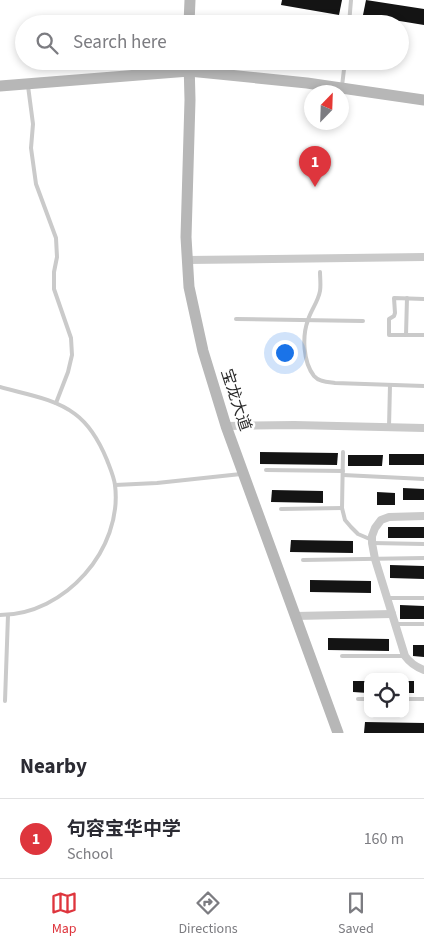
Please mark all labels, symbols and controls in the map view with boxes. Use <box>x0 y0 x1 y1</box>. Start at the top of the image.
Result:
search box <box>15 15 409 70</box>
icon: search <box>33 29 61 57</box>
text: Search here <box>73 29 167 56</box>
north arrow <box>304 85 349 130</box>
pin: 1 <box>299 146 331 187</box>
your location <box>272 340 298 366</box>
street label: 宝龙大道 <box>216 366 256 434</box>
map controls <box>364 673 409 718</box>
button: locate <box>364 673 409 718</box>
text: Nearby <box>20 751 87 781</box>
text: 句容宝华中学 <box>67 816 181 843</box>
text: 1 <box>32 828 40 850</box>
text: 160 m <box>364 828 404 850</box>
text: School <box>67 843 113 865</box>
tab: Map <box>50 889 78 939</box>
tab: Directions <box>178 889 238 939</box>
tab: Saved <box>338 889 374 939</box>

